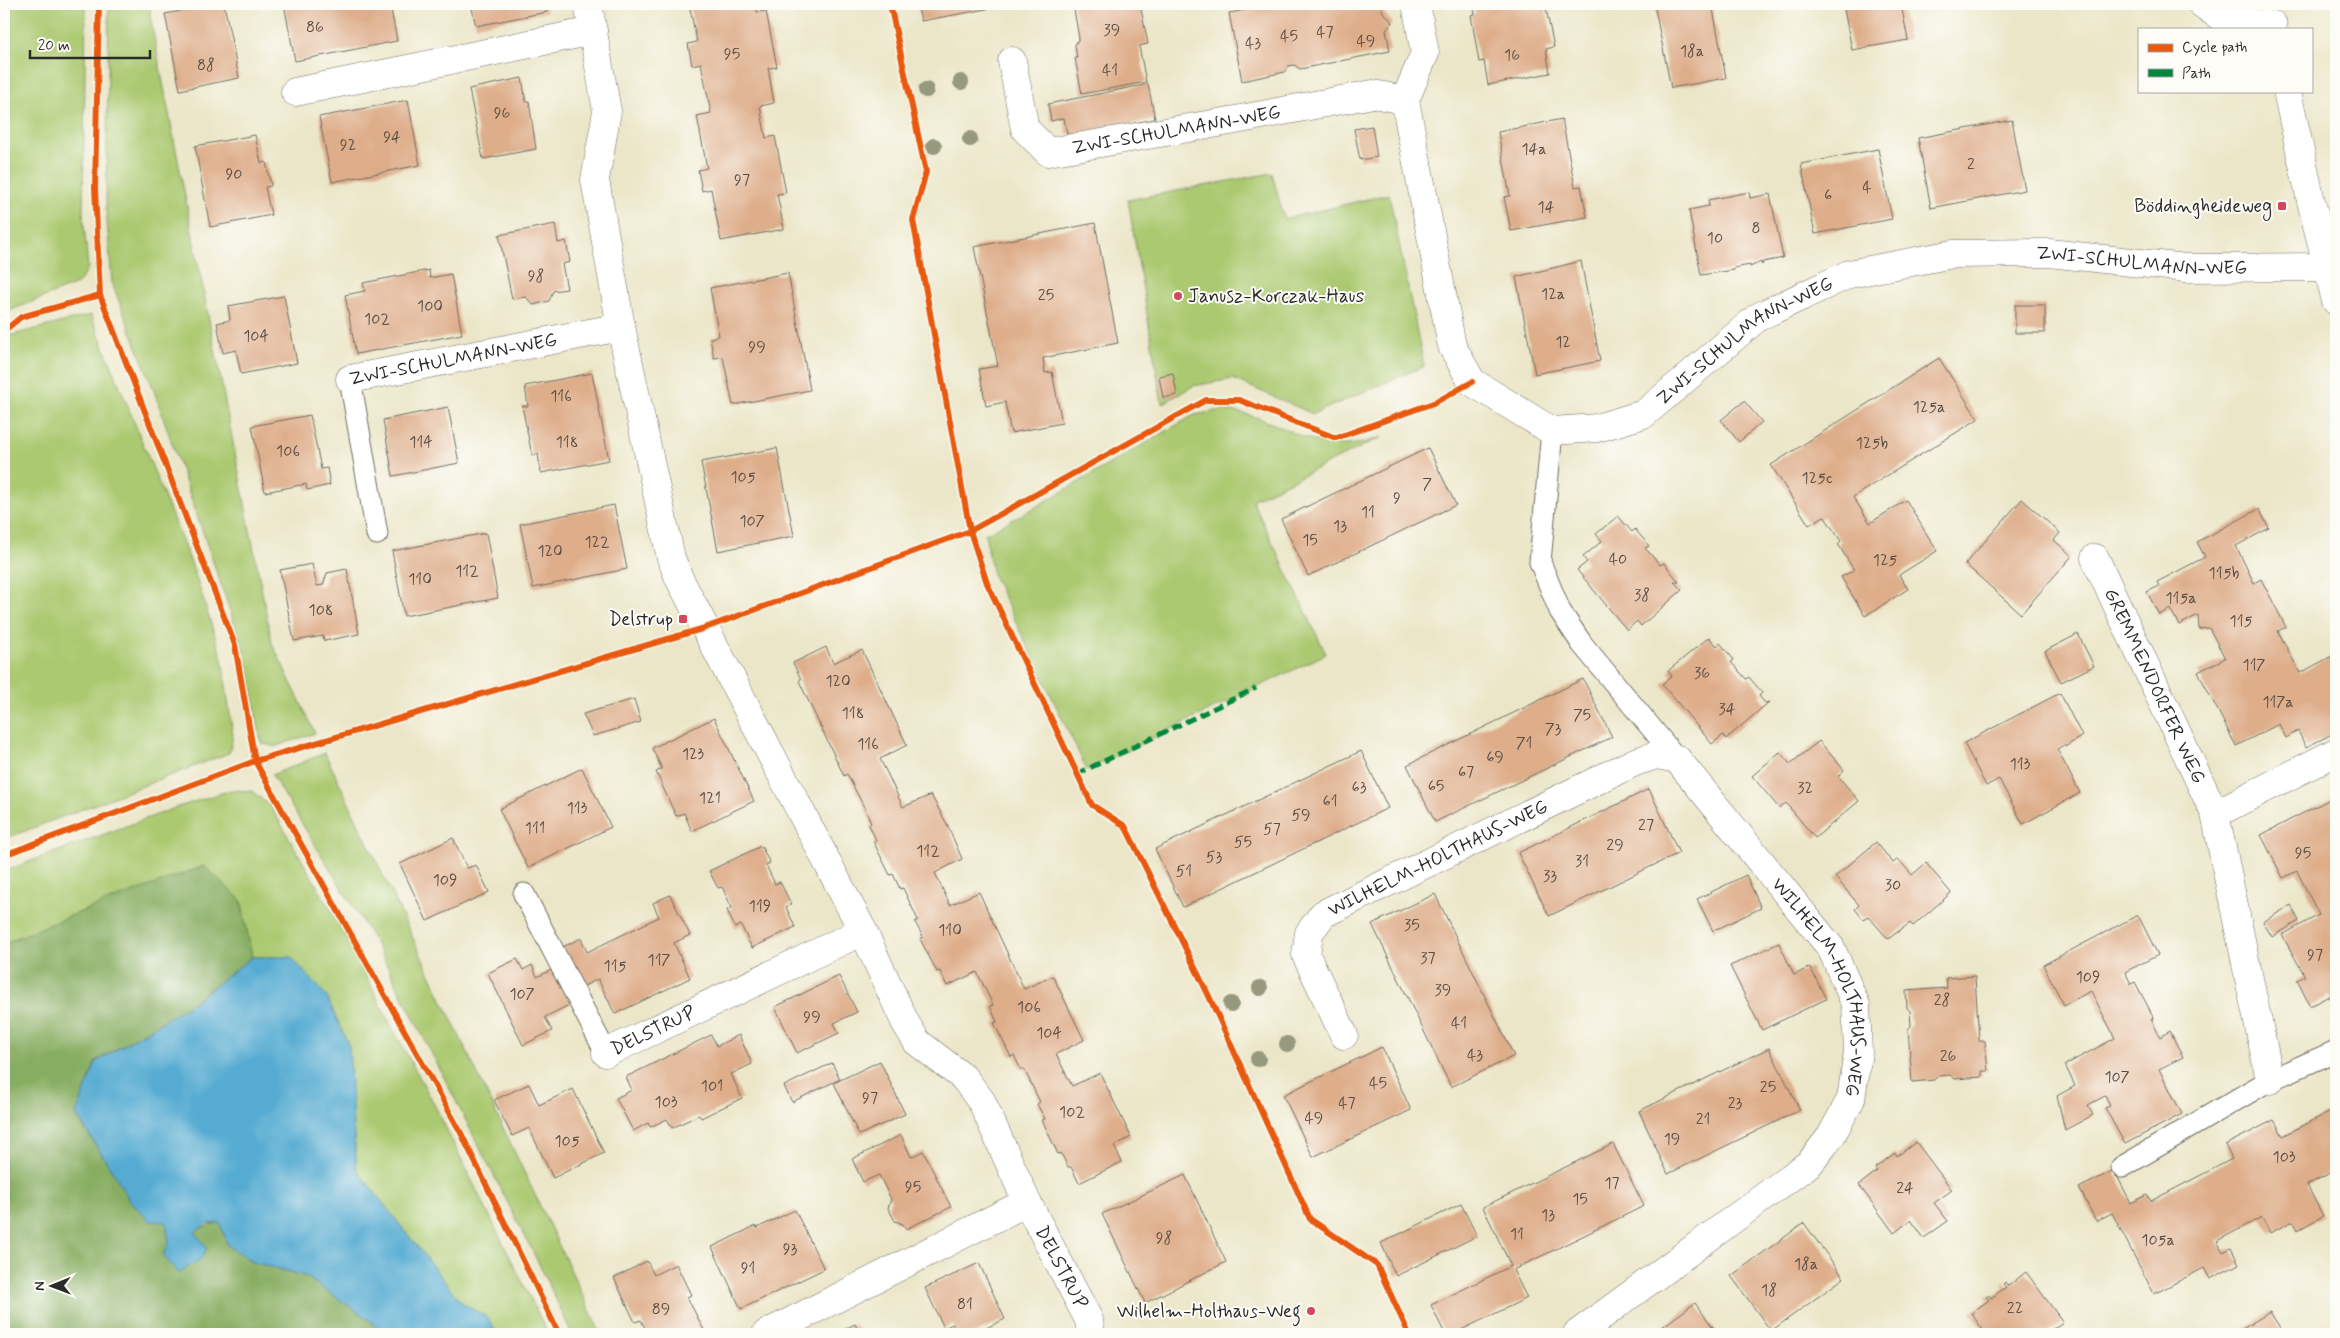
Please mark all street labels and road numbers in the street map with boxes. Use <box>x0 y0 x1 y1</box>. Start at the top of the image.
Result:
street label: ZWI-SCHULMANN-WEG <box>1070 99 1283 160</box>
street label: ZWI-SCHULMANN-WEG <box>2037 240 2247 281</box>
street label: ZWI-SCHULMANN-WEG <box>1651 271 1837 411</box>
street label: ZWI-SCHULMANN-WEG <box>347 327 559 391</box>
street label: GREMMENDORFER WEG <box>2098 584 2211 787</box>
street label: WILHELM-HOLTHAUS-WEG <box>1324 794 1552 922</box>
street label: WILHELM-HOLTHAUS-WEG <box>1766 872 1871 1098</box>
street label: DELSTRUP <box>607 1000 700 1061</box>
street label: DELSTRUP <box>1029 1221 1094 1314</box>

